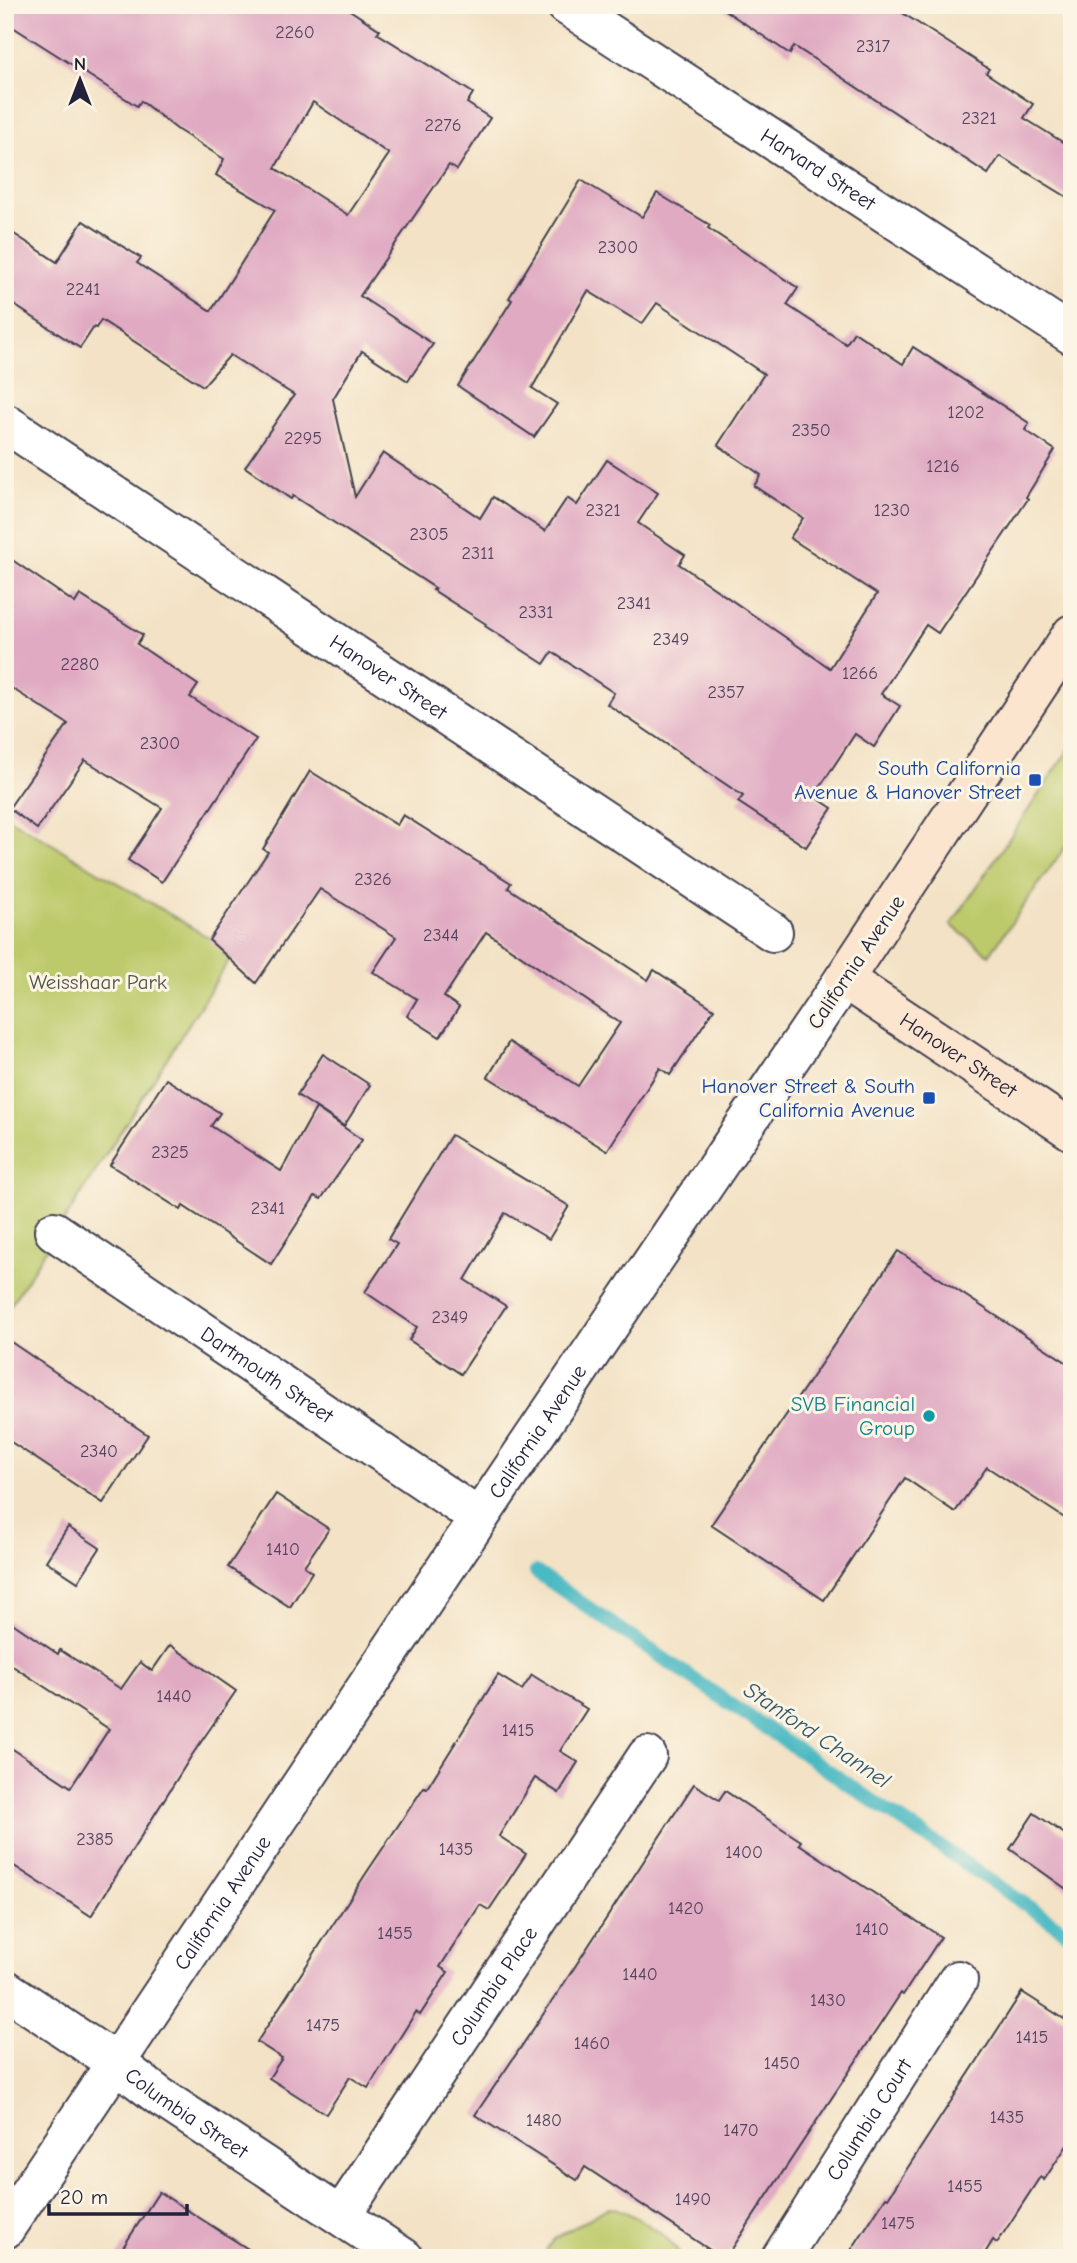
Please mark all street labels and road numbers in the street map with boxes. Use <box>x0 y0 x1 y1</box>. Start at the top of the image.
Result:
street label: Harvard Street <box>756 123 881 216</box>
street label: Hanover Street <box>325 630 452 725</box>
street label: California Avenue <box>802 891 910 1033</box>
street label: Hanover Street <box>895 1008 1022 1103</box>
street label: Dartmouth Street <box>196 1322 339 1429</box>
street label: California Avenue <box>484 1360 591 1503</box>
street label: California Avenue <box>169 1831 276 1975</box>
street label: Columbia Place <box>446 1922 542 2051</box>
street label: Columbia Court <box>821 2053 917 2185</box>
street label: Columbia Street <box>121 2063 253 2164</box>

